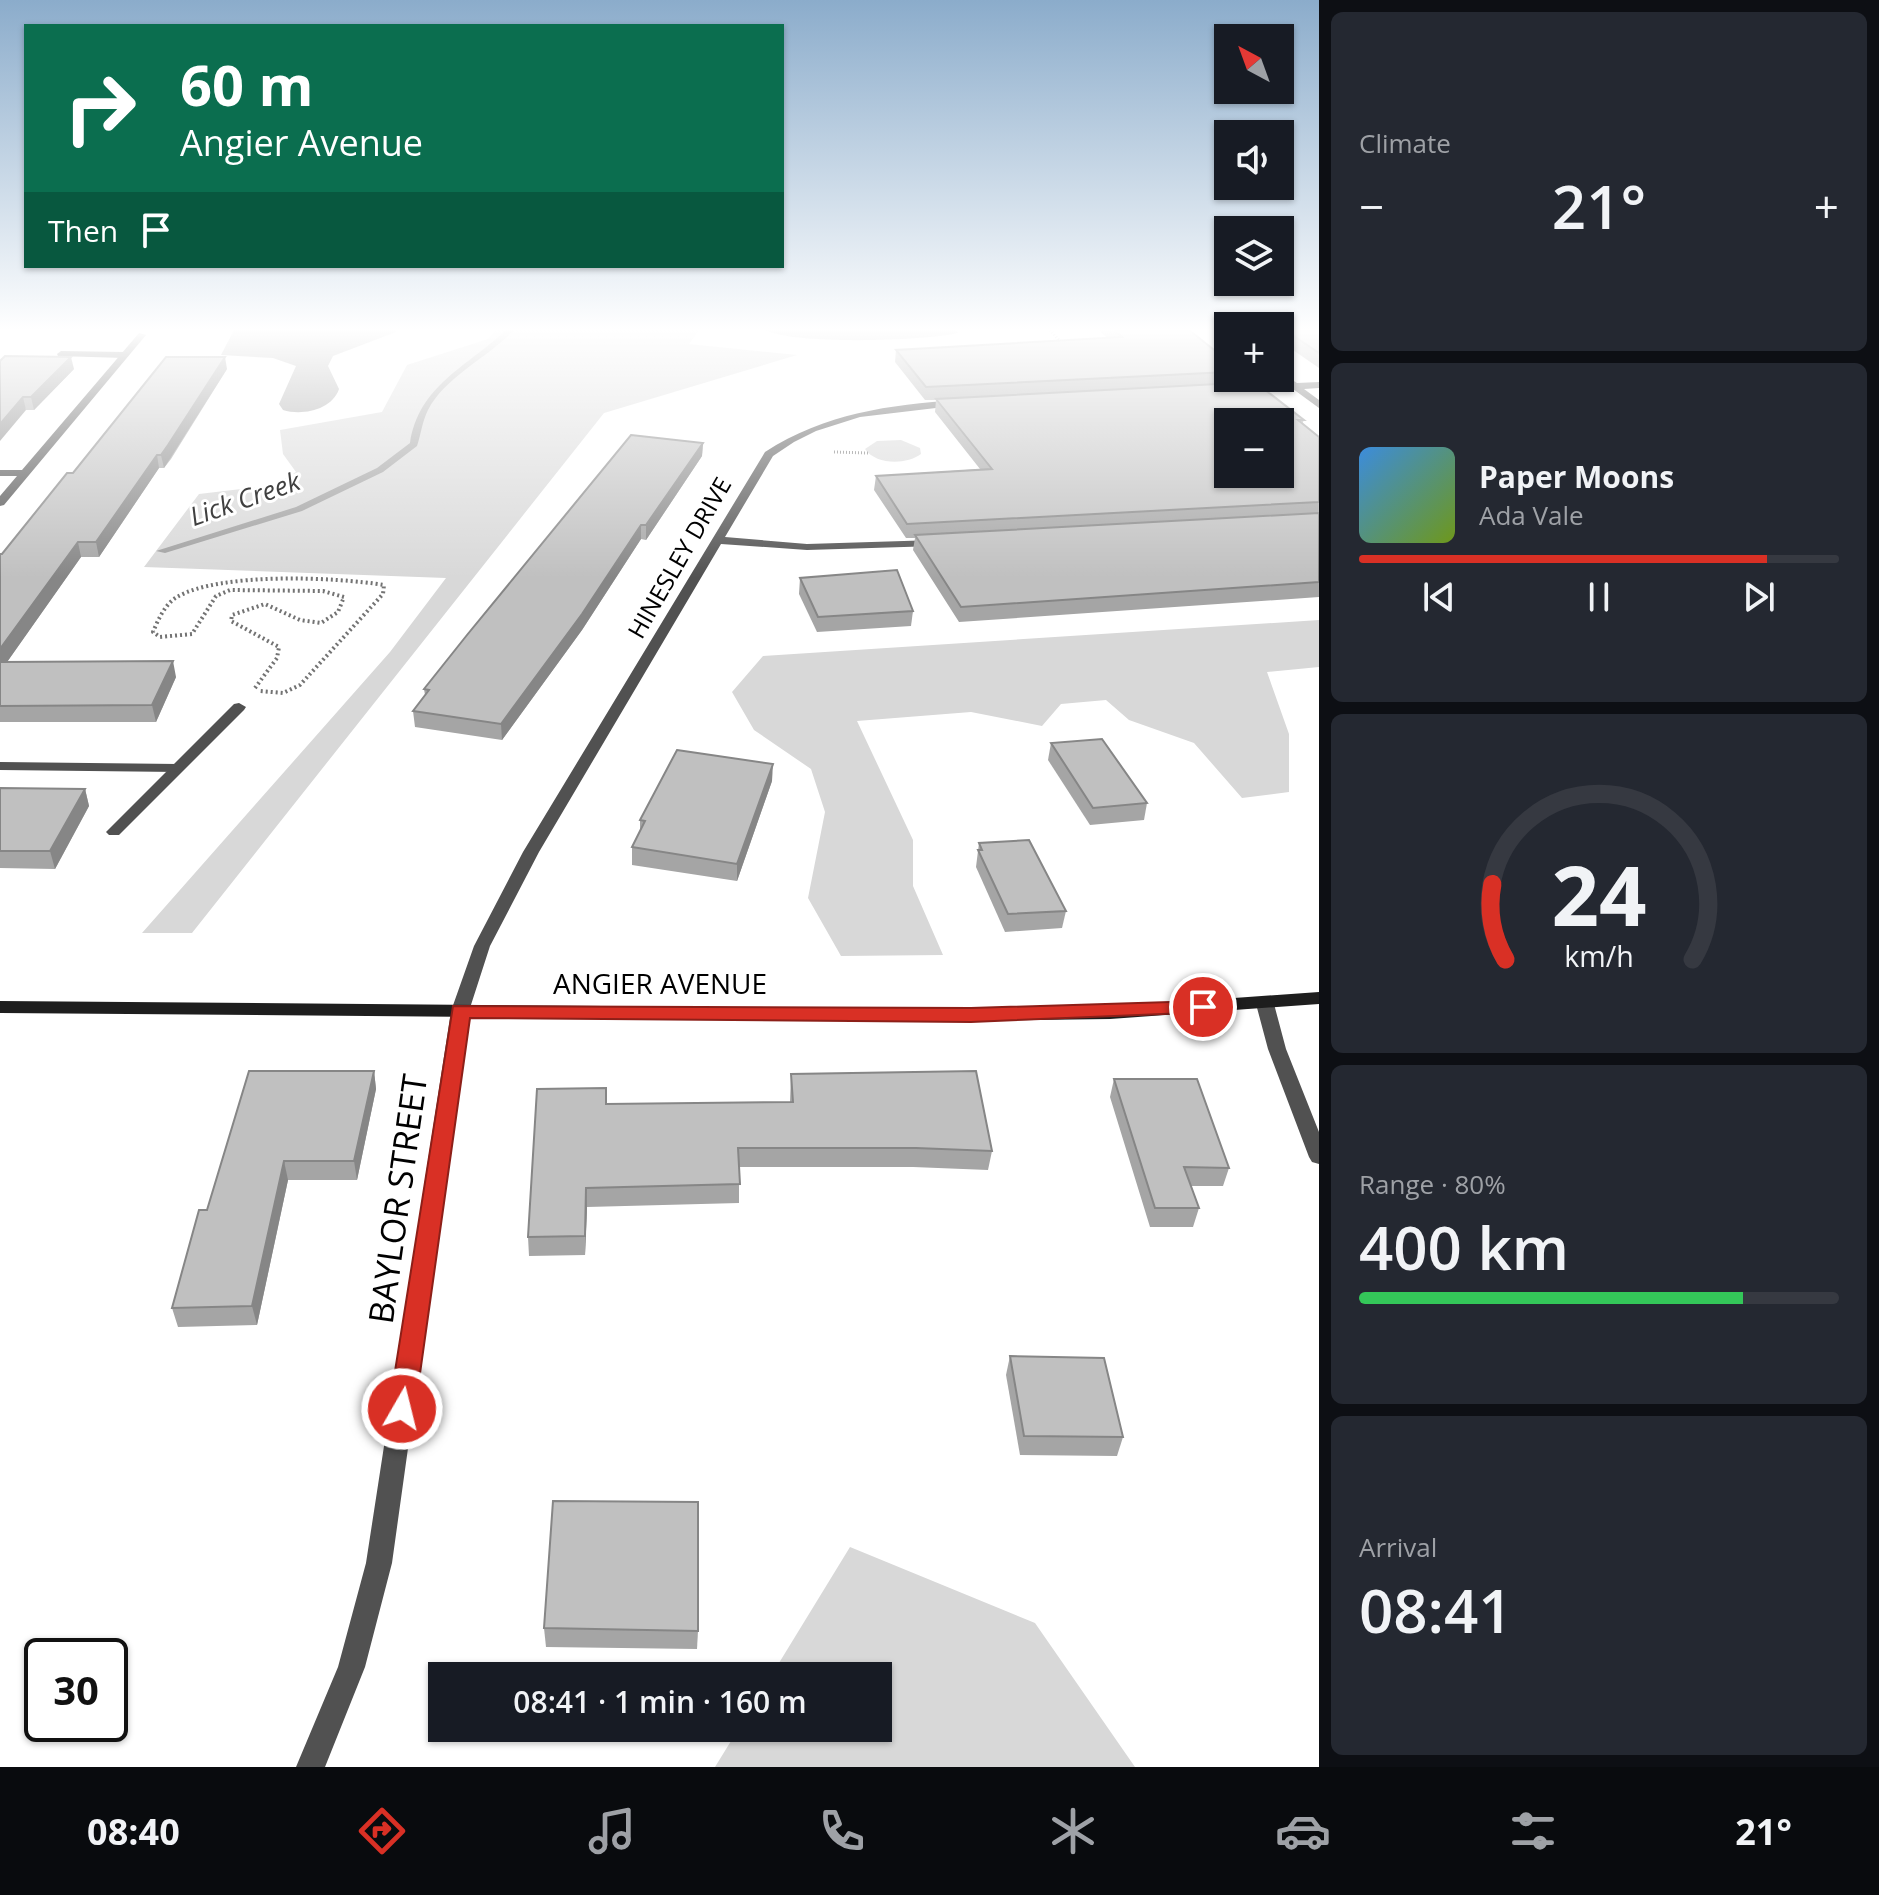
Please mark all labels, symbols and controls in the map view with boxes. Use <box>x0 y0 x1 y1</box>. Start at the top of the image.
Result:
north arrow <box>1214 24 1294 104</box>
map controls <box>1214 24 1294 488</box>
text: 60 m <box>180 46 314 122</box>
icon: right <box>48 56 152 160</box>
text: Angier Avenue <box>180 118 423 167</box>
button: sound <box>1214 120 1294 200</box>
text: Climate <box>1359 125 1451 161</box>
text: 21° <box>1552 165 1646 247</box>
text: − <box>1359 176 1384 236</box>
text: + <box>1814 176 1839 236</box>
icon: arrive <box>134 208 178 252</box>
text: Then <box>48 210 118 251</box>
button: layers <box>1214 216 1294 296</box>
button: + <box>1214 312 1294 392</box>
button: − <box>1214 408 1294 488</box>
text: Paper Moons <box>1479 456 1674 497</box>
water label: Lick Creek <box>185 462 306 534</box>
street label: HINESLEY DRIVE <box>619 471 738 644</box>
text: Ada Vale <box>1479 497 1584 533</box>
icon: previous <box>1417 575 1461 619</box>
icon: pause <box>1577 575 1621 619</box>
icon: next <box>1737 575 1781 619</box>
text: 24 <box>1551 836 1647 949</box>
text: km/h <box>1564 936 1634 975</box>
street label: ANGIER AVENUE <box>553 964 767 1002</box>
pin <box>1169 973 1237 1041</box>
icon: arrive <box>1181 985 1225 1029</box>
street label: BAYLOR STREET <box>357 1071 437 1327</box>
text: Range · 80% <box>1359 1166 1506 1202</box>
text: 400 km <box>1359 1206 1569 1288</box>
position arrow <box>360 1367 444 1451</box>
text: Arrival <box>1359 1529 1437 1565</box>
text: 08:41 <box>1359 1569 1513 1651</box>
speed limit sign: 30 <box>24 1638 128 1742</box>
text: 08:41 · 1 min · 160 m <box>513 1681 807 1722</box>
icon: directions <box>354 1803 410 1859</box>
icon: music <box>584 1803 640 1859</box>
icon: phone <box>814 1803 870 1859</box>
icon: climate <box>1045 1803 1101 1859</box>
icon: car <box>1275 1803 1331 1859</box>
icon: filters <box>1505 1803 1561 1859</box>
text: 08:40 <box>87 1807 180 1856</box>
text: 21° <box>1735 1807 1792 1856</box>

